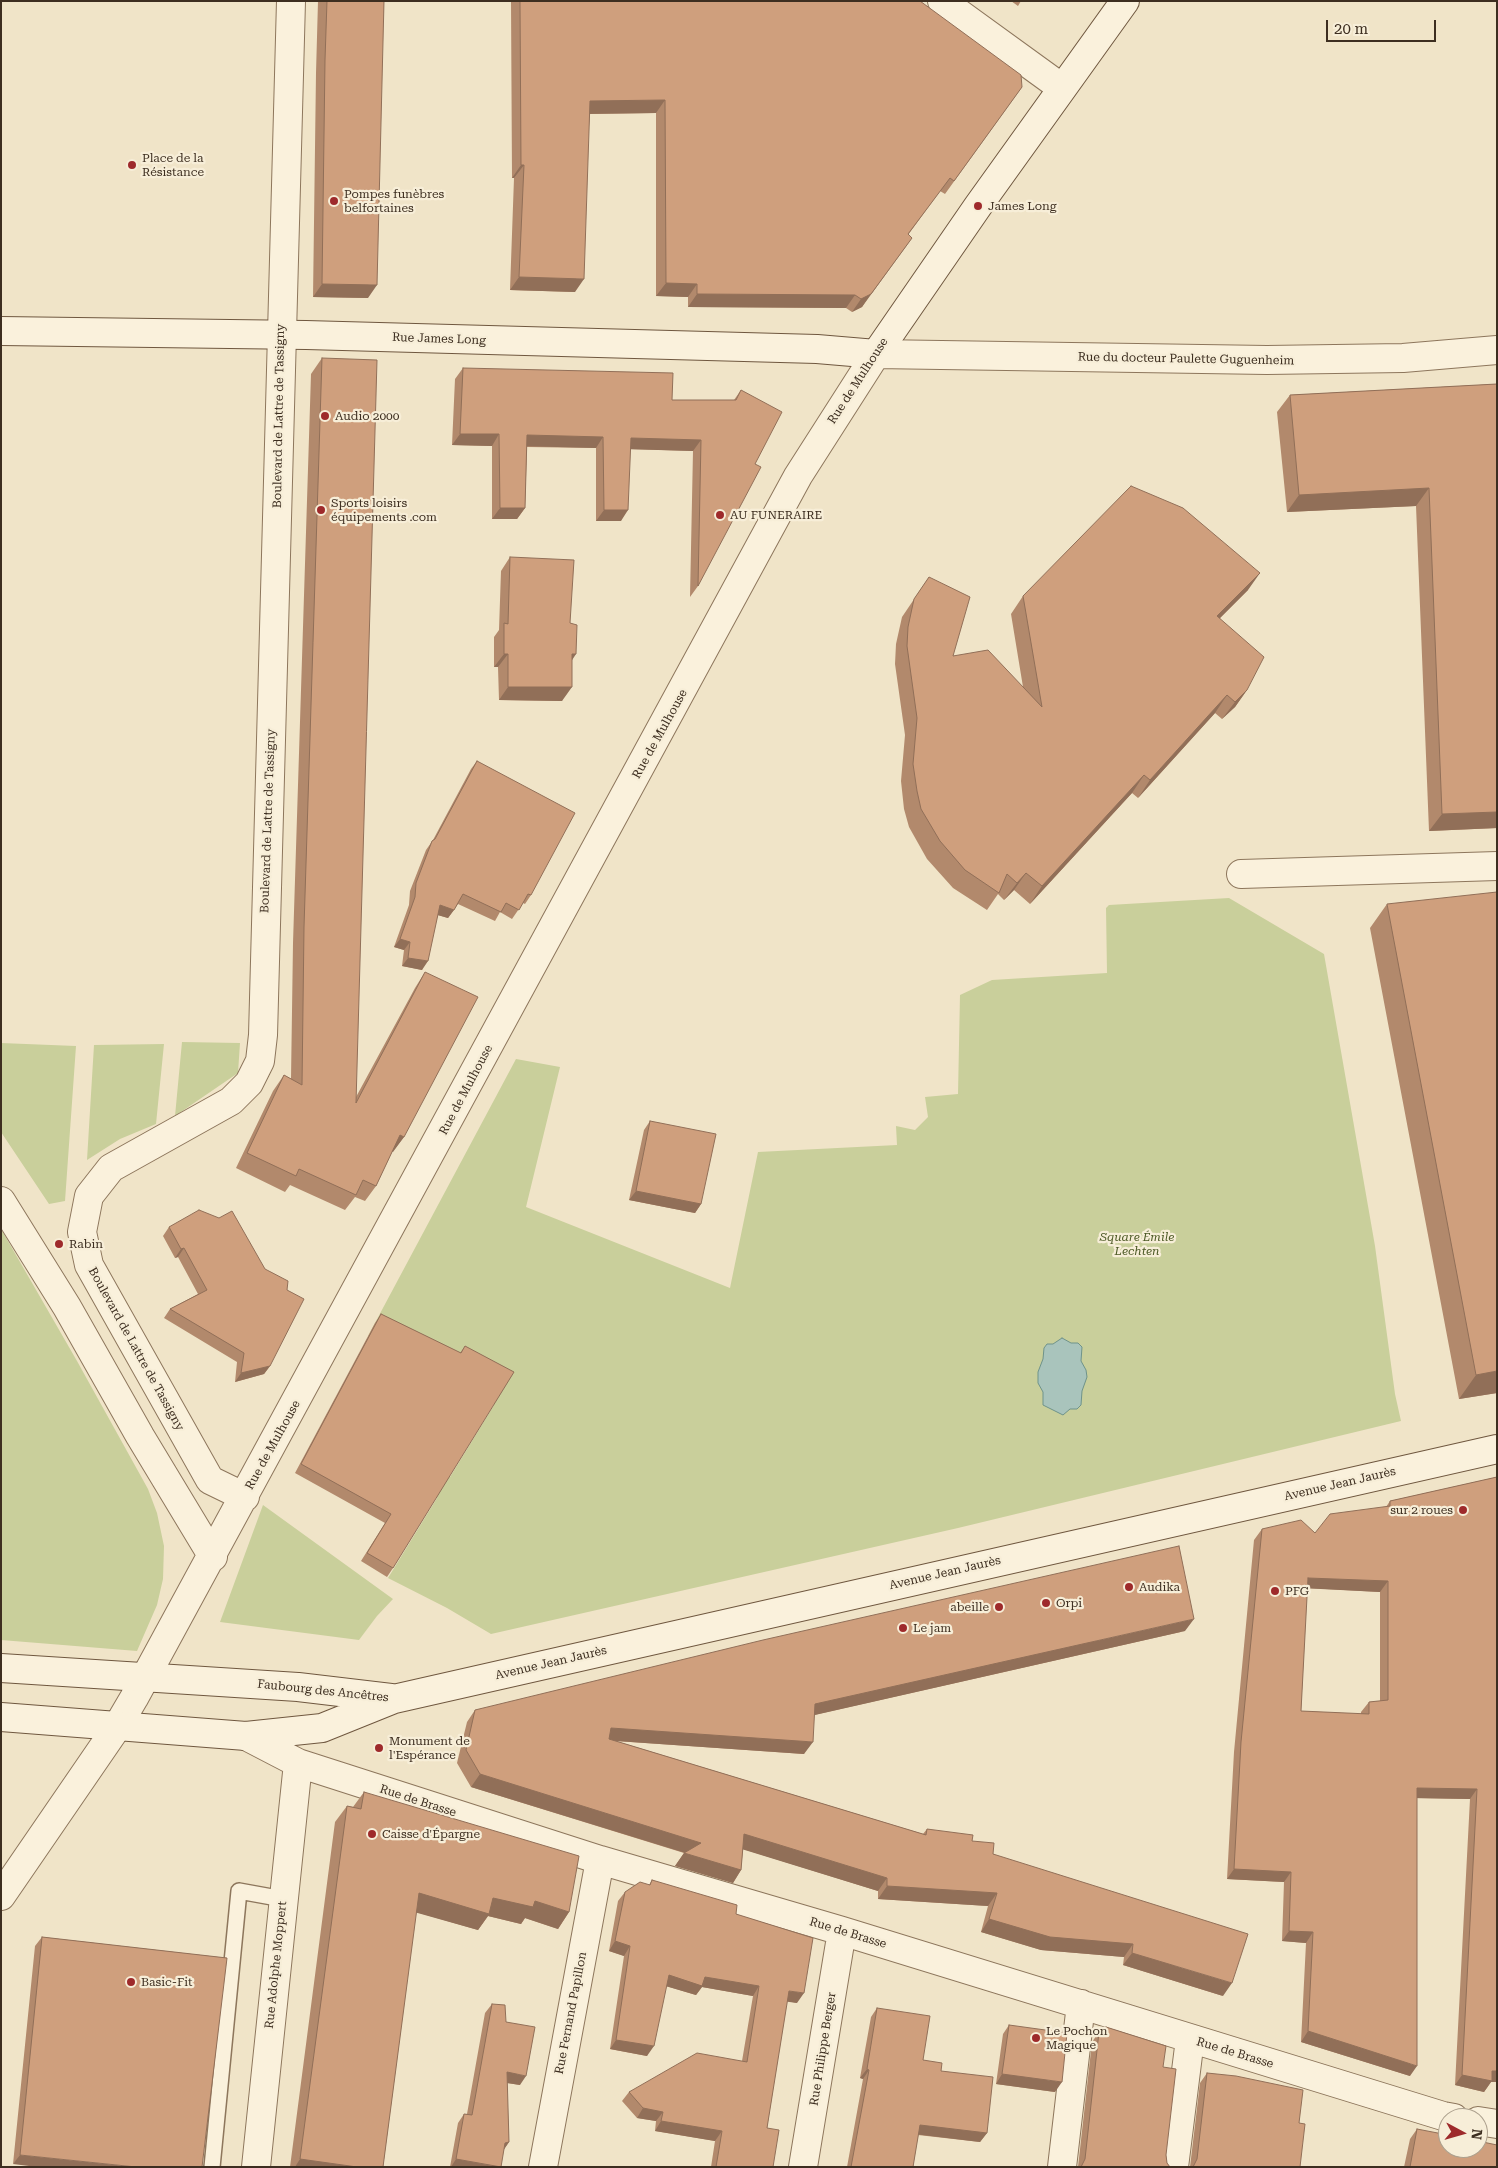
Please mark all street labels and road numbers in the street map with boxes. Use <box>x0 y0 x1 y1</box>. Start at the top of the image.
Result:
street label: Boulevard de Lattre de Tassigny <box>270 324 288 508</box>
street label: Rue James Long <box>392 330 486 348</box>
street label: Rue de Mulhouse <box>825 335 891 427</box>
street label: Rue du docteur Paulette Guguenheim <box>1078 350 1294 368</box>
street label: Rue de Mulhouse <box>629 687 691 781</box>
street label: Boulevard de Lattre de Tassigny <box>258 729 278 913</box>
street label: Rue de Mulhouse <box>436 1043 496 1137</box>
street label: Boulevard de Lattre de Tassigny <box>85 1265 187 1433</box>
street label: Rue de Mulhouse <box>242 1398 304 1492</box>
street label: Avenue Jean Jaurès <box>1283 1464 1397 1504</box>
street label: Avenue Jean Jaurès <box>888 1553 1002 1593</box>
street label: Avenue Jean Jaurès <box>494 1643 608 1683</box>
street label: Faubourg des Ancêtres <box>257 1677 389 1705</box>
street label: Rue de Brasse <box>378 1782 458 1820</box>
street label: Rue Adolphe Moppert <box>262 1901 290 2029</box>
street label: Rue de Brasse <box>808 1914 888 1952</box>
street label: Rue Fernand Papillon <box>552 1951 590 2075</box>
street label: Rue Philippe Berger <box>807 1991 839 2107</box>
street label: Rue de Brasse <box>1195 2034 1275 2072</box>

